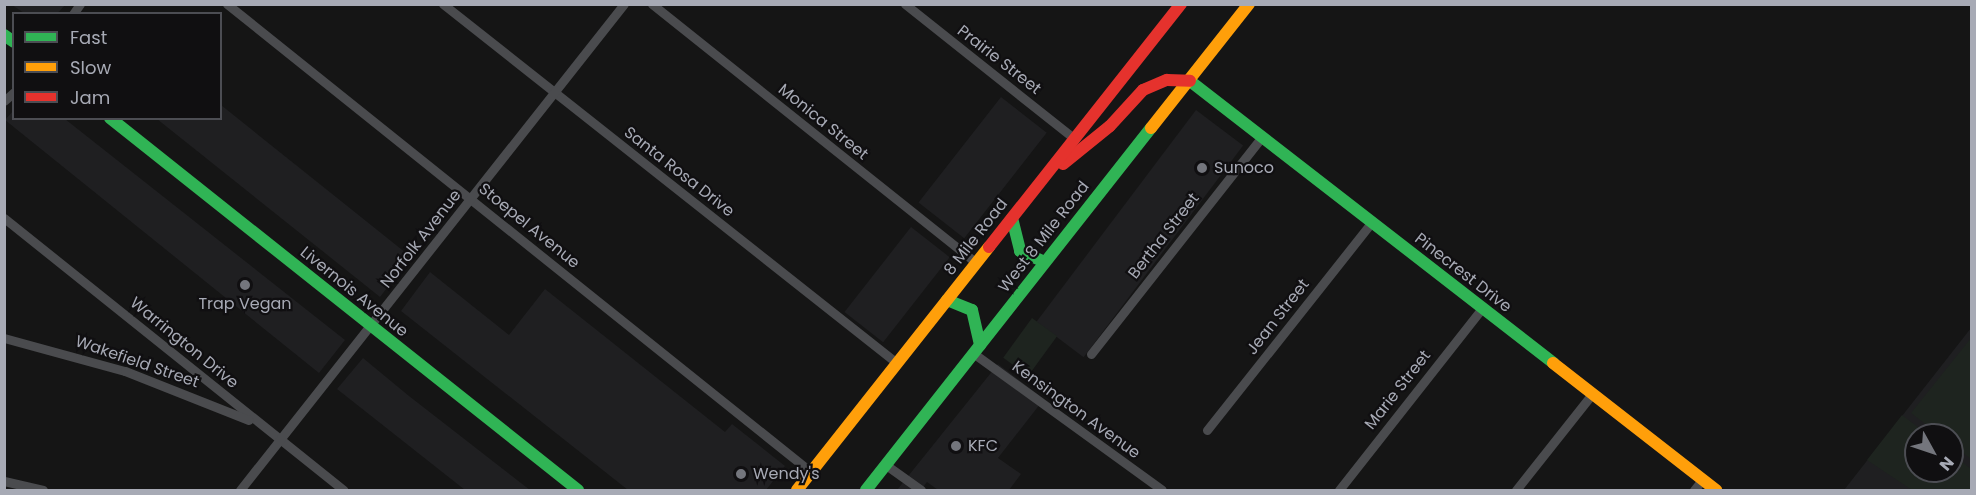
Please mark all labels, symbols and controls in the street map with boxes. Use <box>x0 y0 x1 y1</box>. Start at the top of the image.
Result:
legend <box>12 12 222 120</box>
street label: Prairie Street <box>953 21 1045 99</box>
text: Fast <box>70 25 107 50</box>
text: Slow <box>70 55 111 80</box>
street label: Monica Street <box>774 80 872 164</box>
text: Jam <box>70 85 110 110</box>
street label: Santa Rosa Drive <box>620 123 738 221</box>
place label: Sunoco <box>1214 158 1274 178</box>
marker: Sunoco <box>1195 161 1209 175</box>
street label: West 8 Mile Road <box>995 178 1093 296</box>
street label: Stoepel Avenue <box>475 179 583 273</box>
street label: Norfolk Avenue <box>377 186 465 292</box>
street label: Bertha Street <box>1125 189 1203 283</box>
street label: 8 Mile Road <box>940 195 1012 279</box>
street label: Pinecrest Drive <box>1411 229 1515 317</box>
street label: Livernois Avenue <box>296 243 412 341</box>
street label: Jean Street <box>1243 275 1313 359</box>
marker: Trap Vegan <box>238 278 252 292</box>
street label: Warrington Drive <box>126 293 242 393</box>
place label: Trap Vegan <box>198 294 292 314</box>
street label: Wakefield Street <box>73 332 201 392</box>
street label: Marie Street <box>1361 346 1435 434</box>
street label: Kensington Avenue <box>1008 357 1144 463</box>
north arrow <box>1904 423 1964 483</box>
place label: KFC <box>968 436 998 456</box>
marker: KFC <box>949 439 963 453</box>
text: N <box>1934 452 1959 476</box>
place label: Wendy's <box>753 464 819 484</box>
marker: Wendy's <box>734 467 748 481</box>

